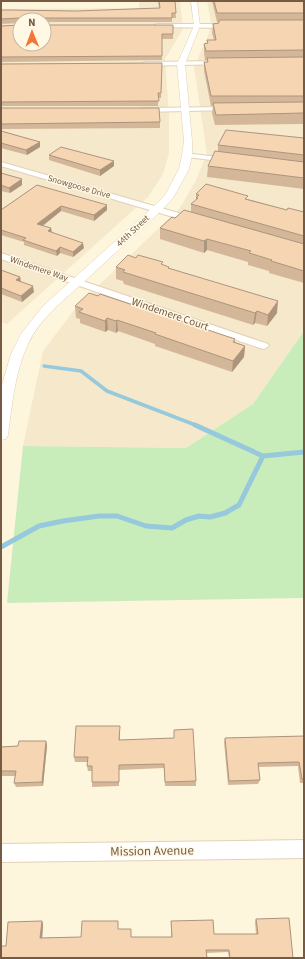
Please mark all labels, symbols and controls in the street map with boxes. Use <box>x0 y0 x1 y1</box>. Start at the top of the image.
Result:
north arrow <box>12 12 52 52</box>
text: N <box>28 15 36 30</box>
street label: Snowgoose Drive <box>46 172 112 202</box>
street label: 44th Street <box>113 212 153 250</box>
street label: Windemere Way <box>8 253 70 285</box>
street label: Windemere Court <box>129 294 211 334</box>
street label: Mission Avenue <box>110 841 194 861</box>

